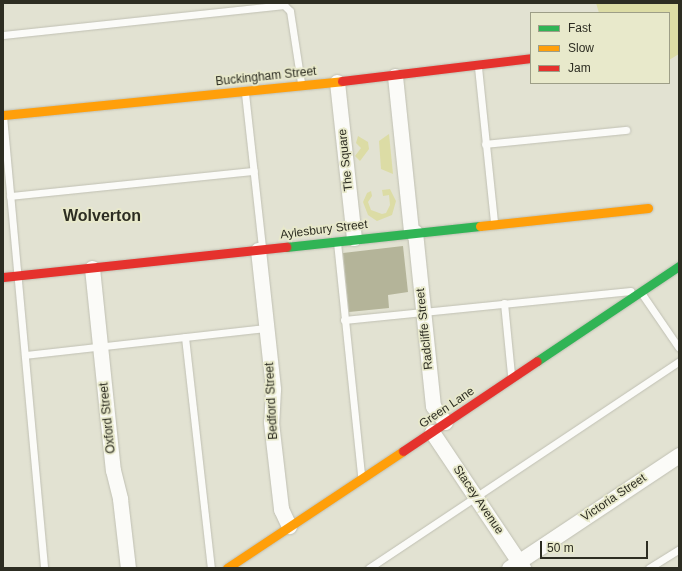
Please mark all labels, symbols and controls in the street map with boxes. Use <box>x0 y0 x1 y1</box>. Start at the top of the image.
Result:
legend <box>530 12 670 84</box>
text: Fast <box>568 21 591 35</box>
text: Slow <box>568 41 594 55</box>
text: Jam <box>568 61 591 75</box>
street label: Buckingham Street <box>215 65 317 89</box>
street label: The Square <box>336 128 356 192</box>
district label: Wolverton <box>63 206 141 226</box>
street label: Aylesbury Street <box>280 218 368 242</box>
street label: Radcliffe Street <box>414 288 436 370</box>
street label: Bedford Street <box>263 362 281 440</box>
street label: Oxford Street <box>97 382 119 454</box>
street label: Green Lane <box>417 384 477 432</box>
street label: Stacey Avenue <box>450 463 506 537</box>
street label: Victoria Street <box>579 471 649 525</box>
scale bar <box>542 533 650 559</box>
text: 50 m <box>547 541 574 555</box>

